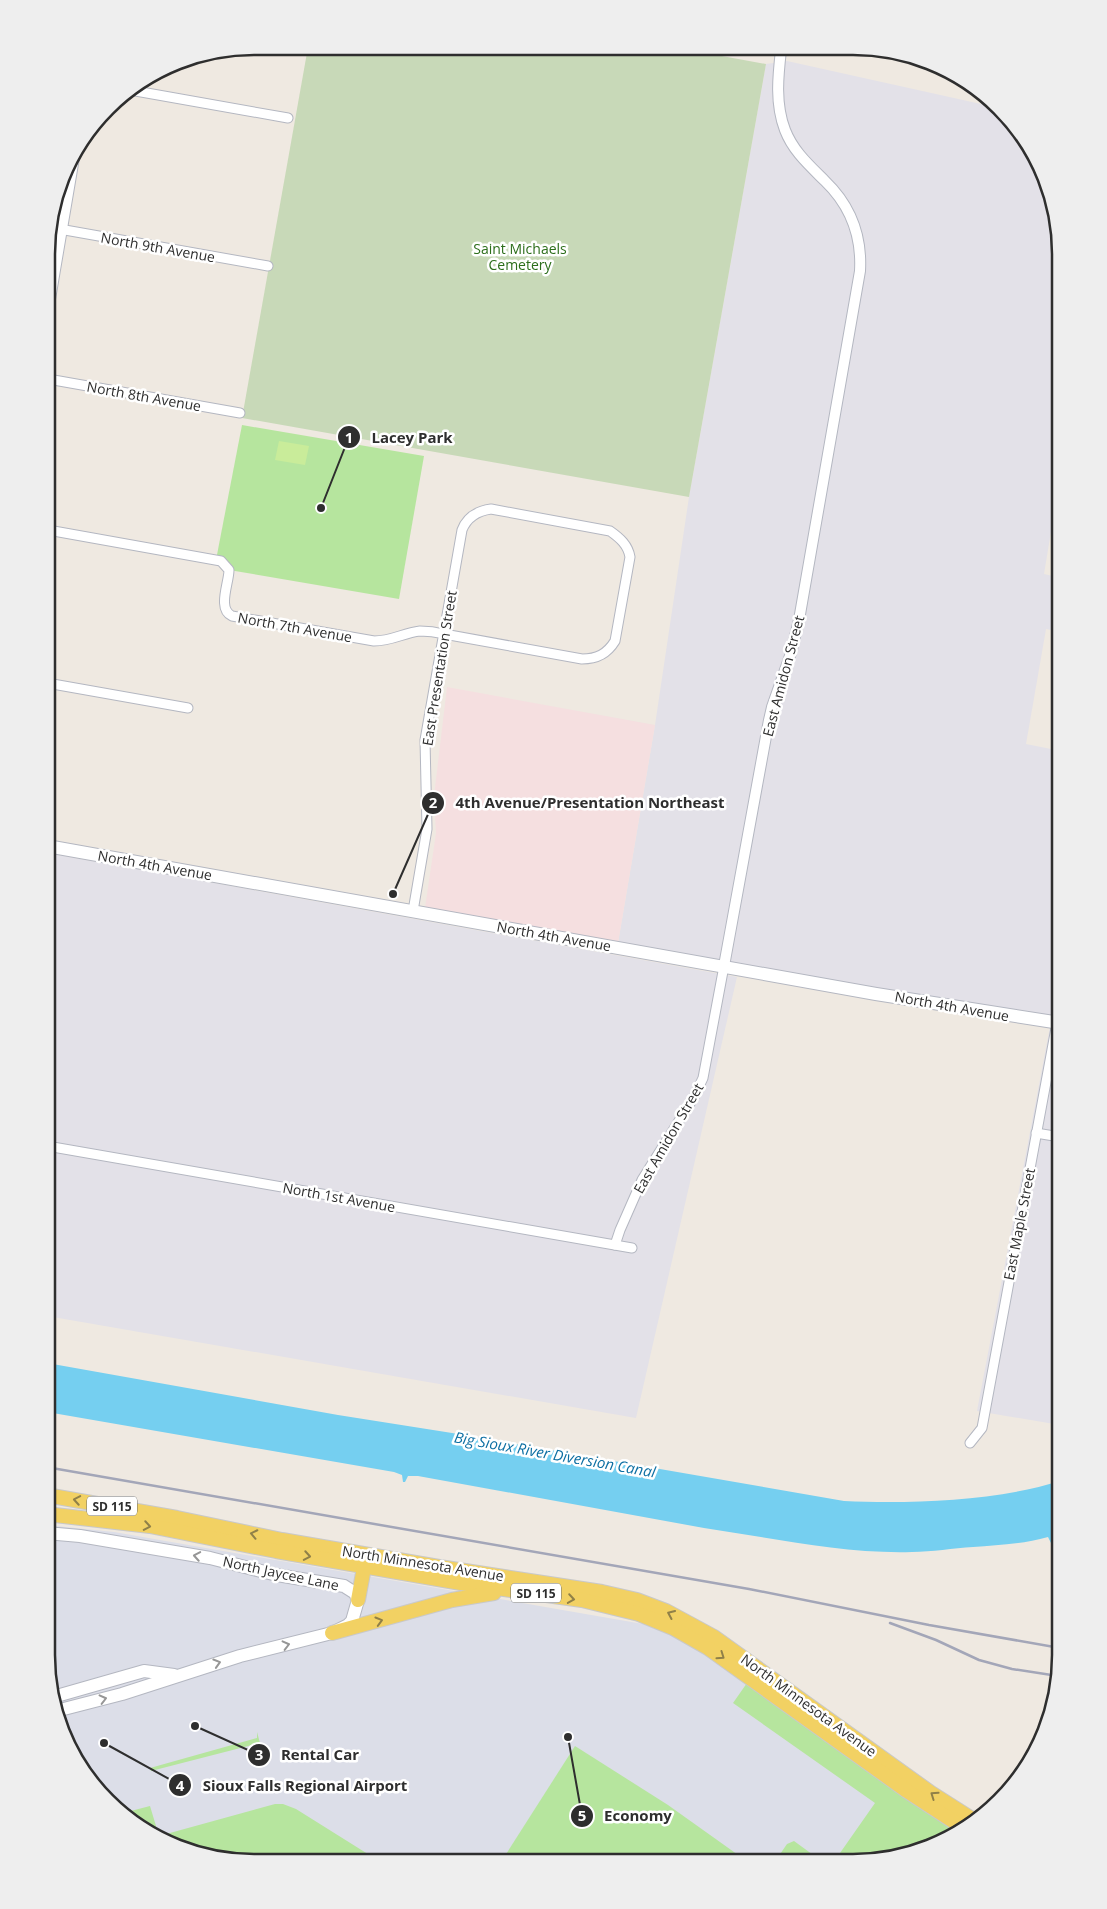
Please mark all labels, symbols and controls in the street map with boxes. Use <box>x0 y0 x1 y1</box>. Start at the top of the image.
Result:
street label: North 9th Avenue <box>99 228 217 266</box>
park label: Saint Michaels Cemetery <box>473 239 567 274</box>
street label: North 8th Avenue <box>85 377 203 415</box>
callout: Lacey Park <box>337 422 463 452</box>
text: 1 <box>345 427 353 447</box>
text: Lacey Park <box>371 427 453 447</box>
street label: East Presentation Street <box>417 589 461 747</box>
street label: North 7th Avenue <box>236 608 354 646</box>
street label: East Amidon Street <box>758 613 808 739</box>
callout: 4th Avenue/Presentation Northeast <box>420 788 734 818</box>
text: 2 <box>429 792 438 812</box>
text: 4th Avenue/Presentation Northeast <box>456 792 725 812</box>
street label: North 4th Avenue <box>96 846 214 884</box>
street label: North 4th Avenue <box>495 917 613 955</box>
street label: North 4th Avenue <box>893 987 1011 1025</box>
street label: East Amidon Street <box>629 1079 707 1197</box>
street label: East Maple Street <box>999 1166 1039 1282</box>
street label: North 1st Avenue <box>281 1178 397 1216</box>
water label: Big Sioux River Diversion Canal <box>453 1426 658 1482</box>
one-way arrow <box>73 1496 82 1506</box>
road number: SD 115 <box>87 1496 137 1515</box>
one-way arrow <box>143 1520 151 1530</box>
one-way arrow <box>250 1529 259 1540</box>
street label: North Minnesota Avenue <box>341 1541 505 1585</box>
one-way arrow <box>303 1550 311 1561</box>
street label: North Jaycee Lane <box>221 1551 341 1595</box>
one-way arrow <box>192 1552 201 1562</box>
road number: SD 115 <box>511 1584 561 1602</box>
one-way arrow <box>566 1593 575 1603</box>
one-way arrow <box>667 1609 676 1620</box>
one-way arrow <box>375 1616 383 1626</box>
one-way arrow <box>282 1640 290 1650</box>
street label: North Minnesota Avenue <box>737 1649 881 1761</box>
one-way arrow <box>715 1650 724 1659</box>
one-way arrow <box>212 1659 220 1669</box>
one-way arrow <box>98 1694 107 1705</box>
callout: Rental Car <box>246 1740 370 1770</box>
text: 3 <box>255 1744 263 1764</box>
text: Rental Car <box>281 1744 359 1764</box>
callout: Sioux Falls Regional Airport <box>167 1770 417 1800</box>
text: 4 <box>176 1775 185 1795</box>
text: Sioux Falls Regional Airport <box>203 1775 408 1795</box>
one-way arrow <box>930 1792 940 1801</box>
callout: Economy <box>569 1801 682 1831</box>
text: 5 <box>578 1805 586 1825</box>
text: Economy <box>604 1805 672 1825</box>

